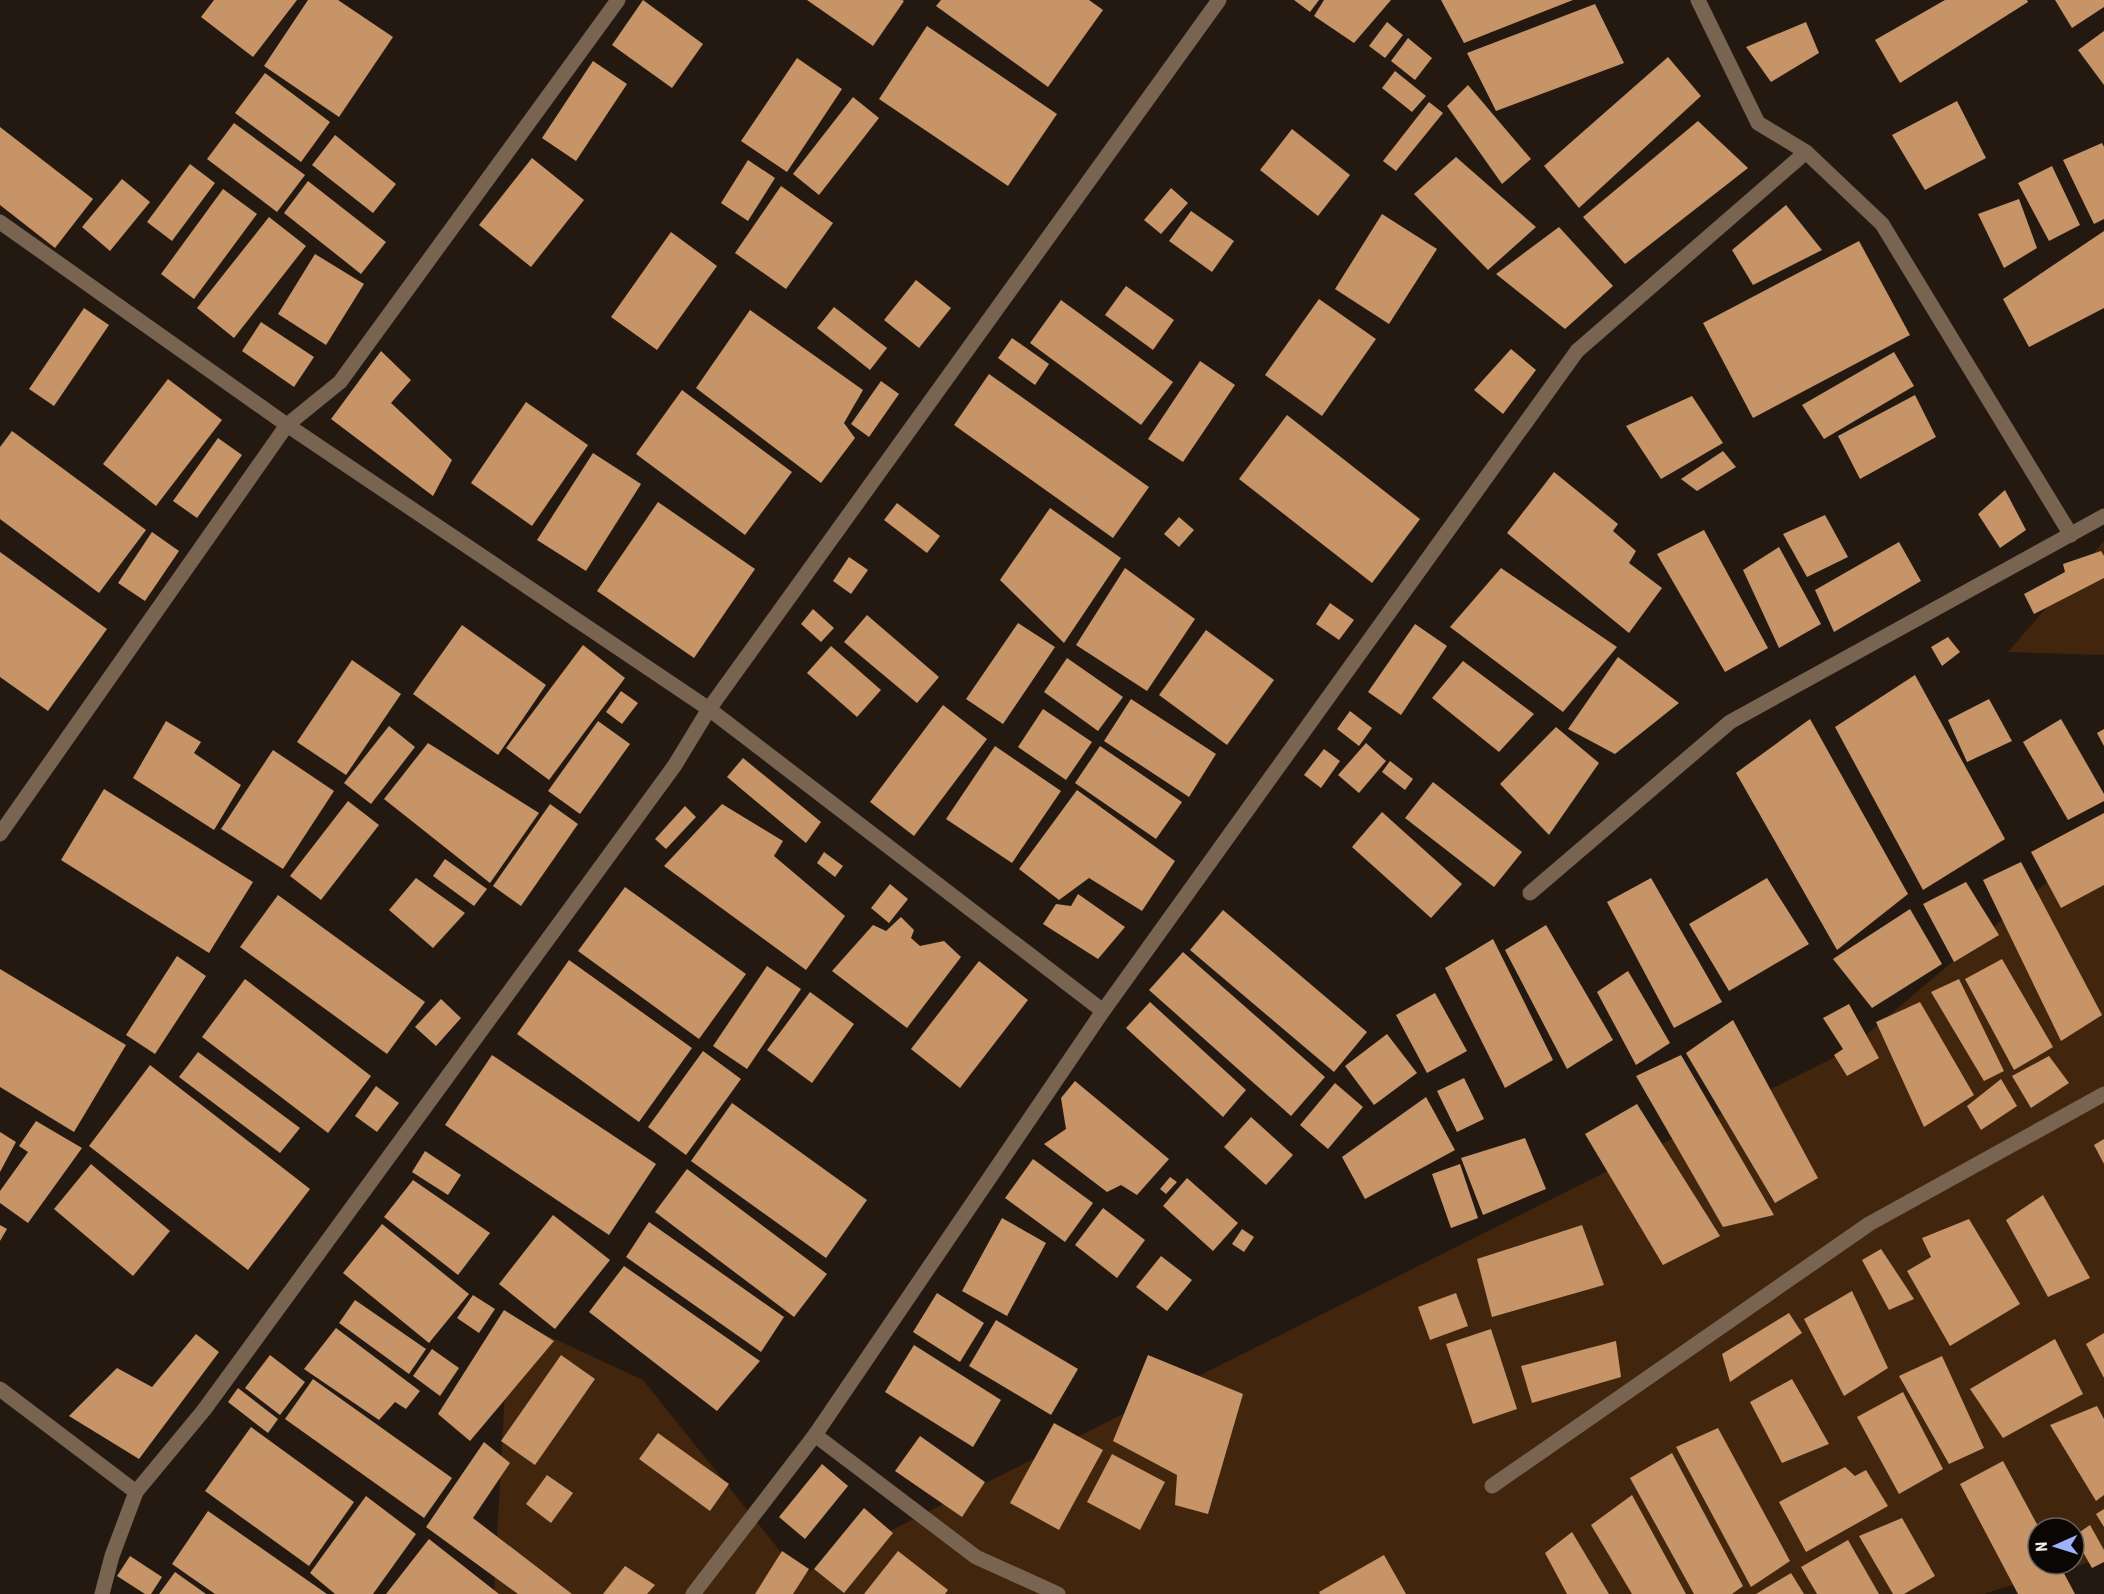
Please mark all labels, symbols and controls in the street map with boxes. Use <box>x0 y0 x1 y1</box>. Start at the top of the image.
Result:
north arrow <box>2026 1516 2086 1576</box>
text: N <box>2032 1541 2051 1552</box>

